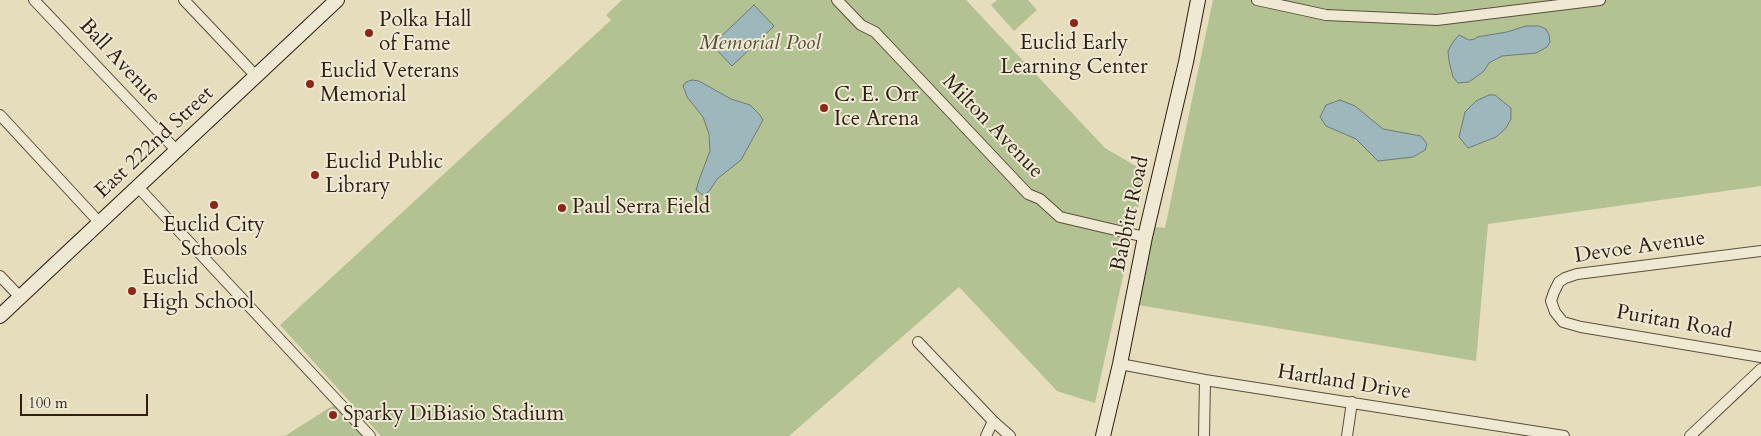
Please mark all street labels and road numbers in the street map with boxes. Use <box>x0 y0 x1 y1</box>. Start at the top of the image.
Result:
street label: Ball Avenue <box>73 14 165 110</box>
street label: Milton Avenue <box>936 70 1048 184</box>
street label: East 222nd Street <box>91 82 219 204</box>
street label: Babbitt Road <box>1107 154 1155 274</box>
street label: Devoe Avenue <box>1573 226 1707 270</box>
street label: Puritan Road <box>1614 300 1734 346</box>
street label: Hartland Drive <box>1275 360 1413 406</box>

